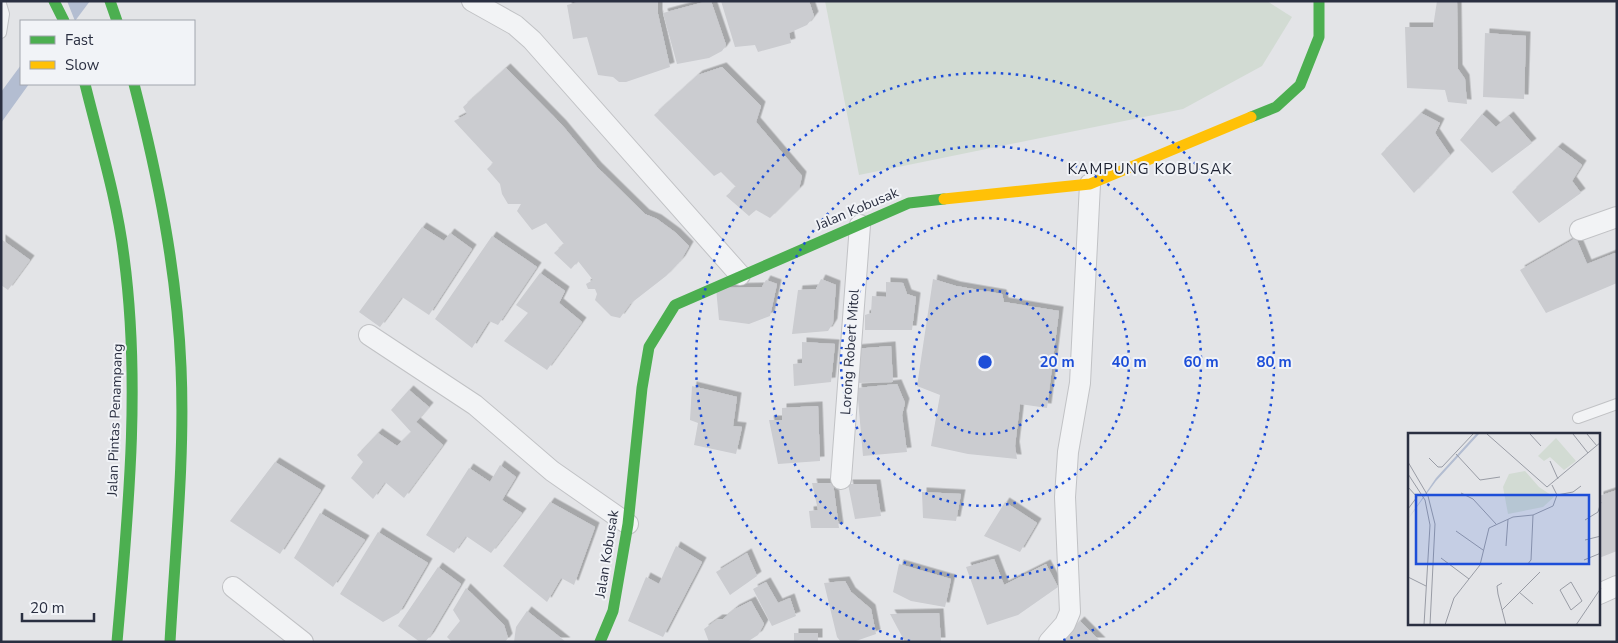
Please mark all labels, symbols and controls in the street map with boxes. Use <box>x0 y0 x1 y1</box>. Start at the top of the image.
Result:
legend <box>20 20 195 85</box>
text: Fast <box>65 30 94 50</box>
text: Slow <box>65 55 100 75</box>
district label: KAMPUNG KOBUSAK <box>1068 159 1233 179</box>
street label: Jalan Kobusak <box>812 183 902 235</box>
street label: Lorong Robert Mitol <box>836 288 864 416</box>
street label: Jalan Pintas Penampang <box>103 343 127 498</box>
text: 20 m <box>1039 352 1075 372</box>
text: 40 m <box>1111 352 1147 372</box>
text: 60 m <box>1183 352 1219 372</box>
text: 80 m <box>1256 352 1292 372</box>
centre of rings <box>976 353 994 371</box>
inset map <box>1408 433 1600 626</box>
street label: Jalan Kobusak <box>591 508 623 600</box>
scale bar <box>22 590 95 622</box>
text: 20 m <box>30 598 65 618</box>

